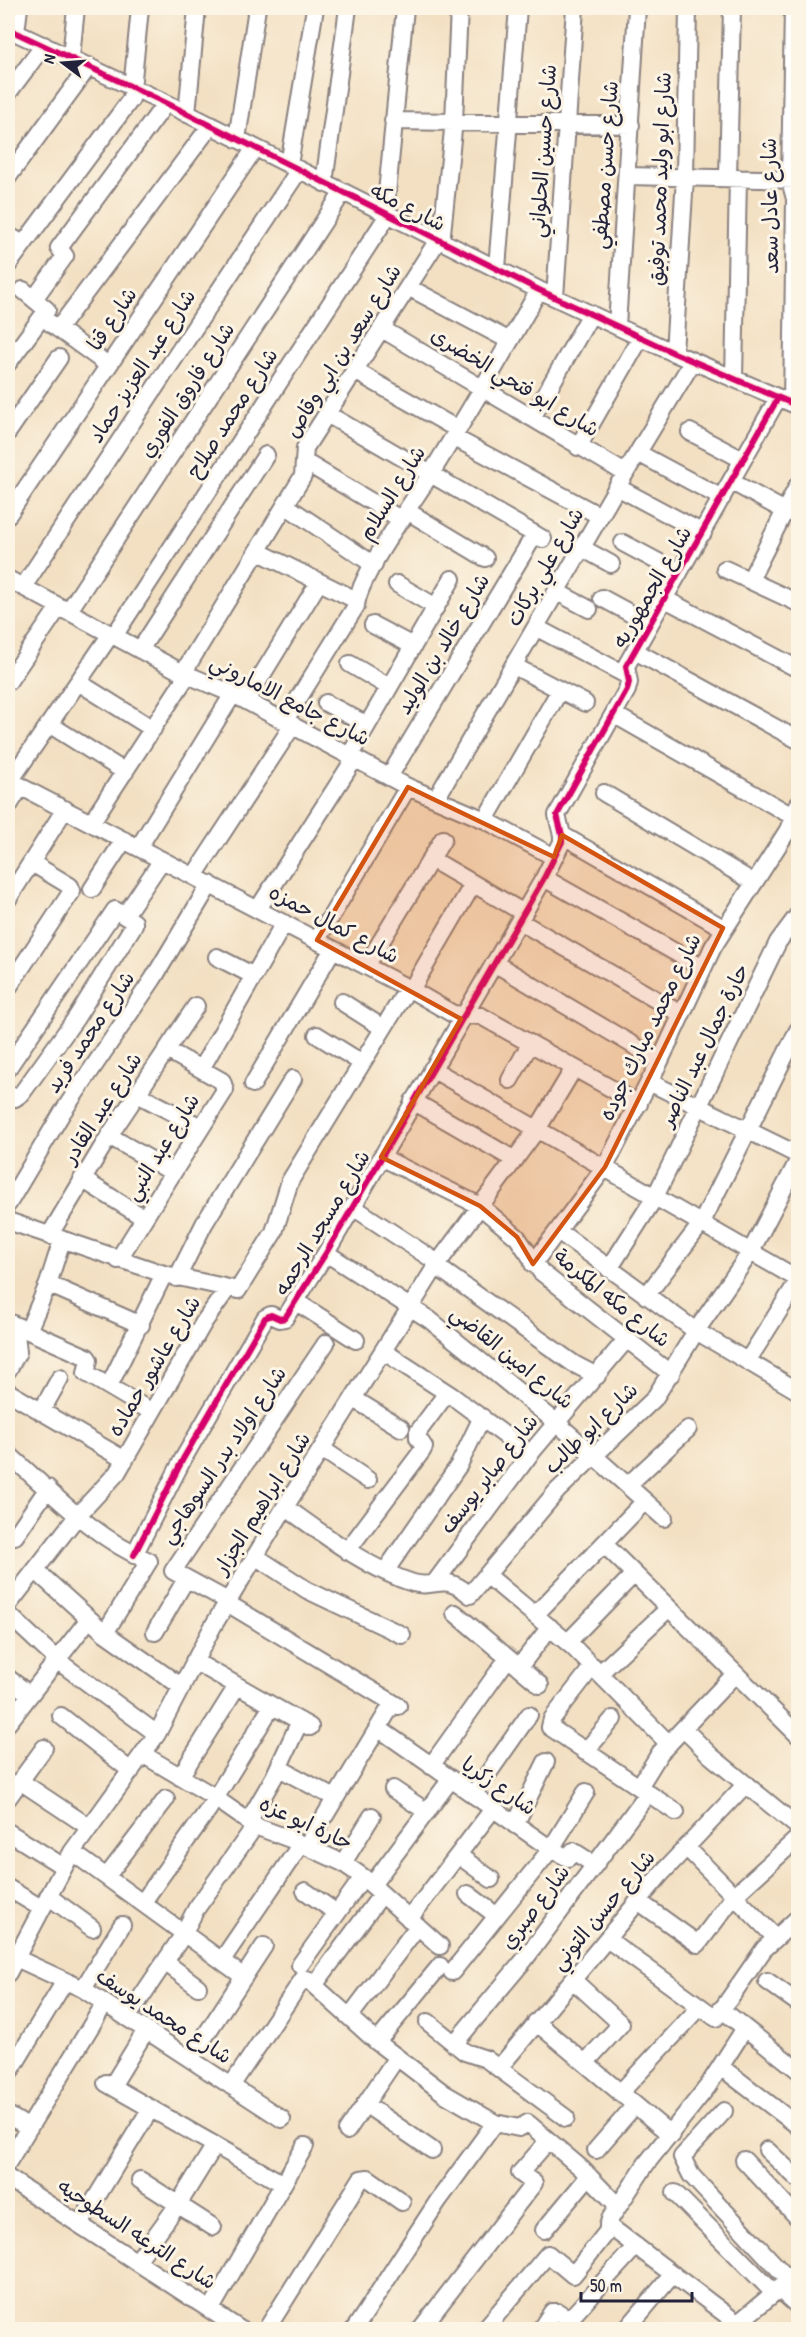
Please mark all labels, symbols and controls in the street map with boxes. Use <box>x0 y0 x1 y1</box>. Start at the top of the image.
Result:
north arrow <box>33 33 93 93</box>
text: N <box>37 51 60 66</box>
street label: شارع حسين الحلواني <box>522 63 568 239</box>
street label: شارع ابو وليد محمد توفيق <box>641 72 679 286</box>
street label: شارع حسن مصطفي <box>584 80 630 251</box>
street label: شارع عادل سعد <box>754 138 786 274</box>
street label: شارع مكه <box>365 175 451 239</box>
street label: شارع سعد بن ابي وقاص <box>277 258 412 446</box>
street label: شارع قنا <box>80 281 144 357</box>
street label: شارع عبد العزيز حماد <box>81 283 203 449</box>
street label: شارع فاروق الفوري <box>132 316 242 464</box>
street label: شارع ابو فتحي الخضرى <box>423 320 605 448</box>
street label: شارع محمد صلاح <box>179 342 285 484</box>
street label: شارع السلام <box>351 440 434 547</box>
street label: شارع علي بركات <box>499 502 595 634</box>
street label: شارع الجمهوريه <box>605 520 699 654</box>
street label: شارع خالد بن الوليد <box>389 568 497 720</box>
street label: شارع جامع الاماروني <box>203 647 375 757</box>
street label: شارع كمال حمزه <box>264 877 404 971</box>
street label: شارع محمد مبارك جوده <box>591 928 709 1126</box>
street label: حارة جمال عبد الناصر <box>651 959 756 1133</box>
street label: شارع محمد فريد <box>38 965 142 1099</box>
street label: شارع عبد القادر <box>54 1046 149 1171</box>
street label: شارع عبد النبي <box>117 1087 210 1209</box>
street label: شارع مسجد الرحمه <box>266 1144 378 1302</box>
street label: شارع مكه المكرمة <box>547 1241 677 1355</box>
street label: شارع عاشور حماده <box>100 1290 208 1442</box>
street label: شارع امين القاضي <box>441 1298 580 1419</box>
street label: شارع اولاد بدر السوهاجي <box>152 1360 297 1552</box>
street label: شارع ابو طالب <box>537 1375 645 1481</box>
street label: شارع صابر يوسف <box>433 1408 545 1540</box>
street label: شارع ابراهيم الجزار <box>205 1426 319 1582</box>
street label: شارع زكريا <box>455 1749 543 1823</box>
street label: حارة ابو عزه <box>255 1788 358 1857</box>
street label: شارع حسن التوني <box>544 1843 665 1979</box>
street label: شارع صبري <box>493 1858 577 1956</box>
street label: شارع محمد يوسف <box>90 1961 238 2071</box>
street label: شارع الترعه السطوحيه <box>52 2171 222 2297</box>
scale bar <box>581 2265 692 2303</box>
text: 50 m <box>590 2273 622 2298</box>

